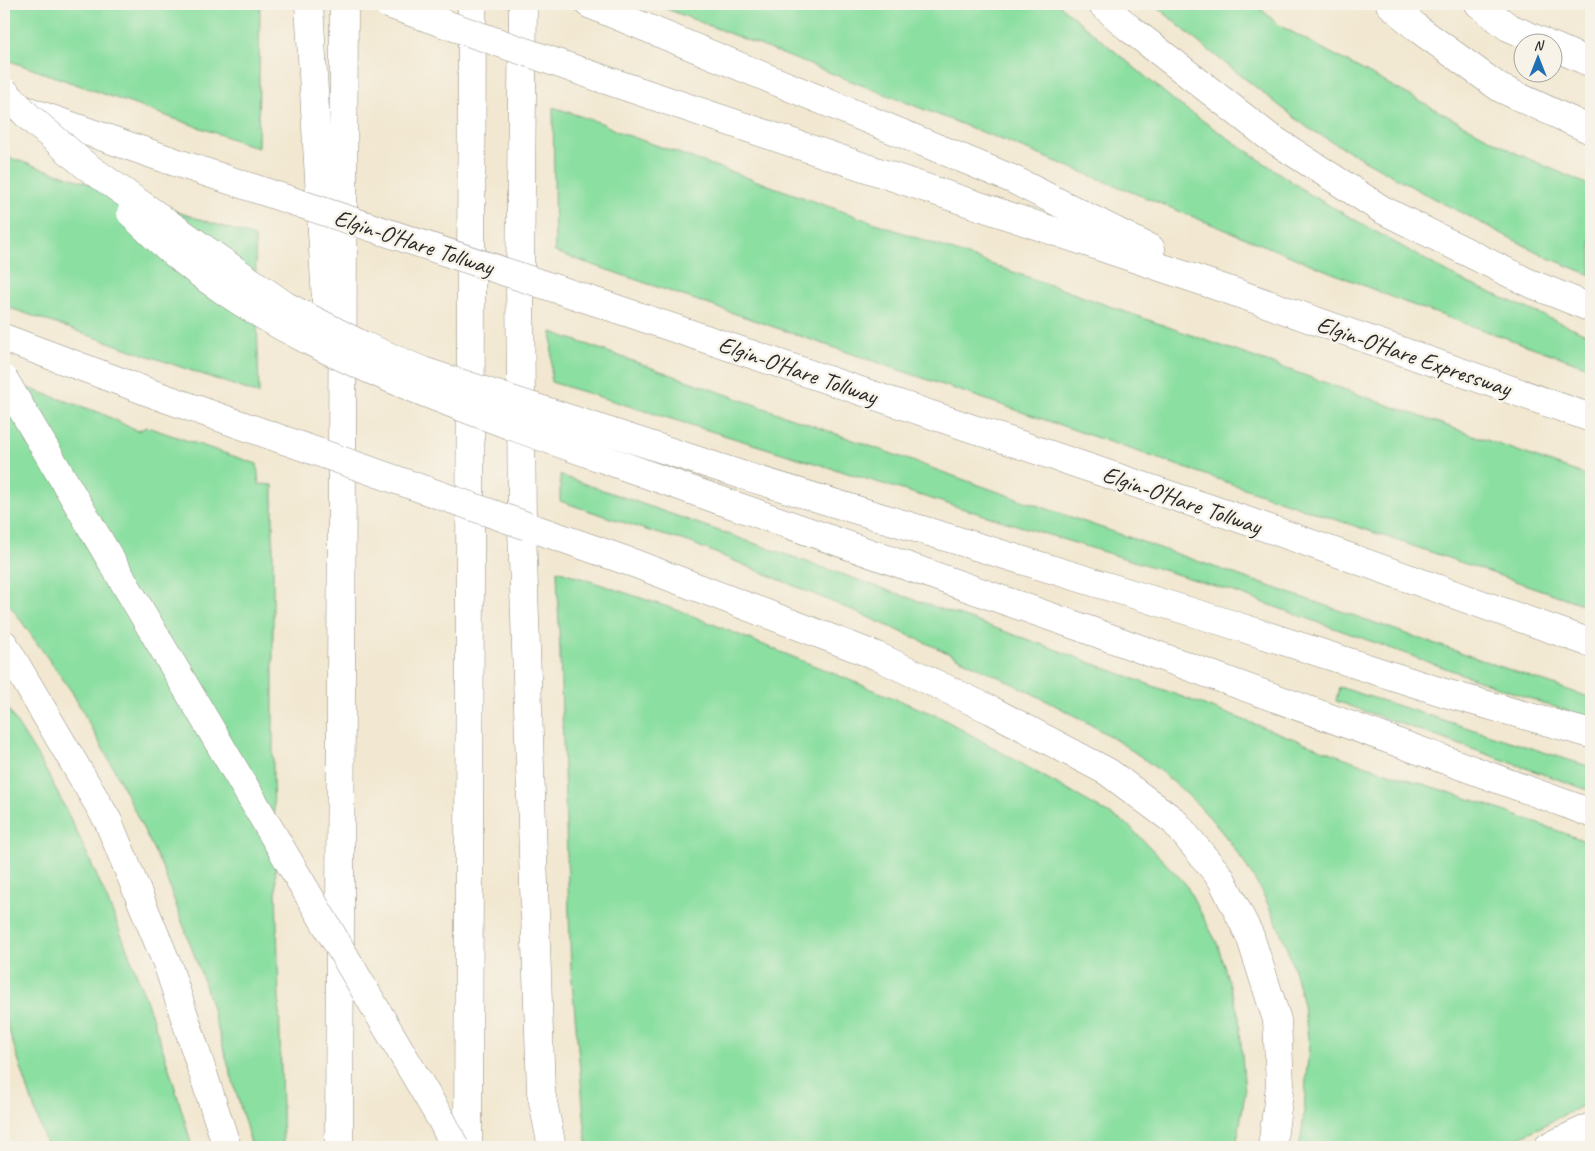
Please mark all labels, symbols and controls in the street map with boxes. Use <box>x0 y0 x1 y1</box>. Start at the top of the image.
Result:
north arrow <box>1512 32 1562 82</box>
text: N <box>1534 37 1545 54</box>
street label: Elgin-O'Hare Tollway <box>331 202 499 282</box>
street label: Elgin-O'Hare Expressway <box>1313 309 1517 404</box>
street label: Elgin-O'Hare Tollway <box>715 329 883 412</box>
street label: Elgin-O'Hare Tollway <box>1099 459 1267 542</box>

